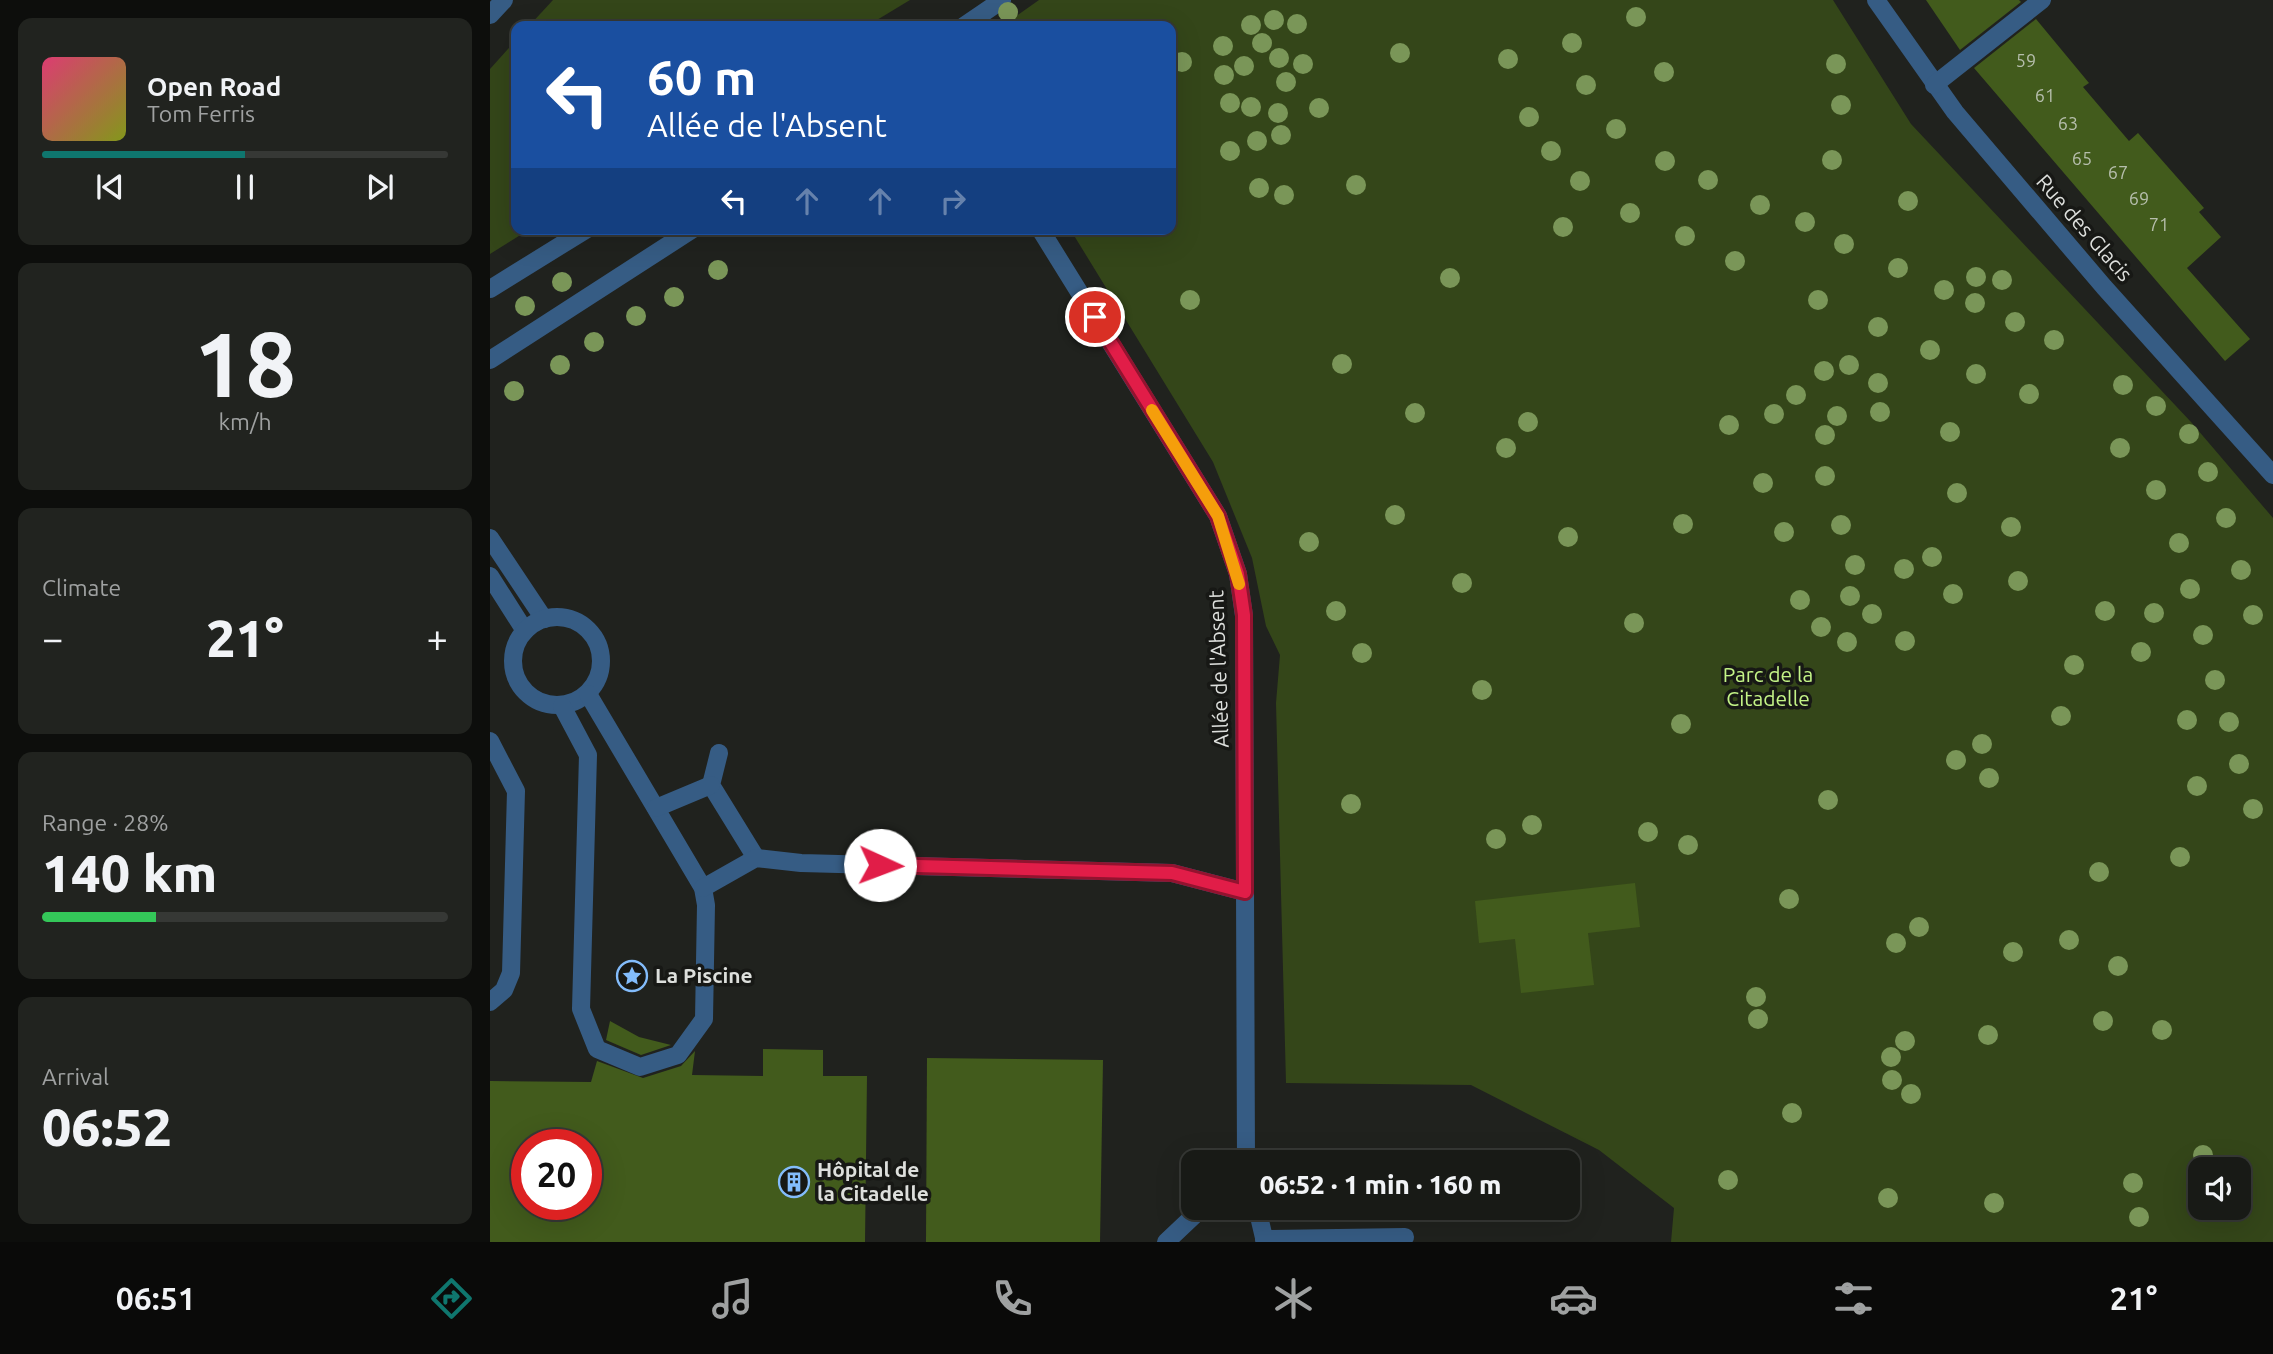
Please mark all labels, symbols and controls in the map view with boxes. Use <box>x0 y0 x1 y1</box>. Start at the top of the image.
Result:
icon: left <box>532 49 623 140</box>
text: 60 m <box>647 49 756 104</box>
house number: 59 <box>2016 50 2036 70</box>
text: Open Road <box>147 72 281 101</box>
house number: 61 <box>2035 85 2055 105</box>
text: Tom Ferris <box>147 101 255 126</box>
text: Allée de l'Absent <box>647 107 887 143</box>
house number: 63 <box>2058 113 2078 133</box>
house number: 65 <box>2072 148 2092 168</box>
house number: 67 <box>2108 162 2128 182</box>
icon: previous <box>91 168 129 206</box>
icon: pause <box>226 168 264 206</box>
icon: next <box>361 168 399 206</box>
street label: Rue des Glacis <box>2032 169 2138 286</box>
icon: left <box>715 182 753 220</box>
icon: ahead <box>788 182 826 220</box>
icon: ahead <box>861 182 899 220</box>
icon: right <box>934 182 972 220</box>
house number: 69 <box>2129 188 2149 208</box>
house number: 71 <box>2149 214 2169 234</box>
pin <box>1065 287 1125 347</box>
icon: arrive <box>1076 298 1114 336</box>
text: 18 <box>194 312 296 414</box>
text: km/h <box>218 409 272 434</box>
text: Climate <box>42 575 121 600</box>
street label: Allée de l'Absent <box>1203 590 1233 748</box>
text: 21° <box>206 609 284 667</box>
text: − <box>42 617 63 659</box>
text: + <box>427 617 448 659</box>
park label: Parc de la Citadelle <box>1723 662 1813 710</box>
text: Range · 28% <box>42 810 169 835</box>
position arrow <box>843 828 917 902</box>
text: 140 km <box>42 844 217 902</box>
place icon: La Piscine <box>615 959 649 993</box>
place label: La Piscine <box>655 963 753 987</box>
text: Arrival <box>42 1064 109 1089</box>
text: 06:52 <box>42 1098 172 1156</box>
speed limit sign: 20 <box>511 1129 602 1220</box>
place label: Hôpital de la Citadelle <box>817 1157 929 1205</box>
map controls <box>2188 1157 2251 1220</box>
button: sound <box>2188 1157 2251 1220</box>
building icon: Hôpital de la Citadelle <box>777 1165 811 1199</box>
text: 06:52 · 1 min · 160 m <box>1260 1170 1501 1199</box>
icon: directions <box>427 1274 476 1323</box>
icon: music <box>708 1274 757 1323</box>
icon: phone <box>988 1274 1037 1323</box>
icon: climate <box>1269 1274 1318 1323</box>
icon: car <box>1549 1274 1598 1323</box>
icon: filters <box>1829 1274 1878 1323</box>
text: 06:51 <box>116 1280 196 1316</box>
text: 21° <box>2110 1280 2157 1316</box>

